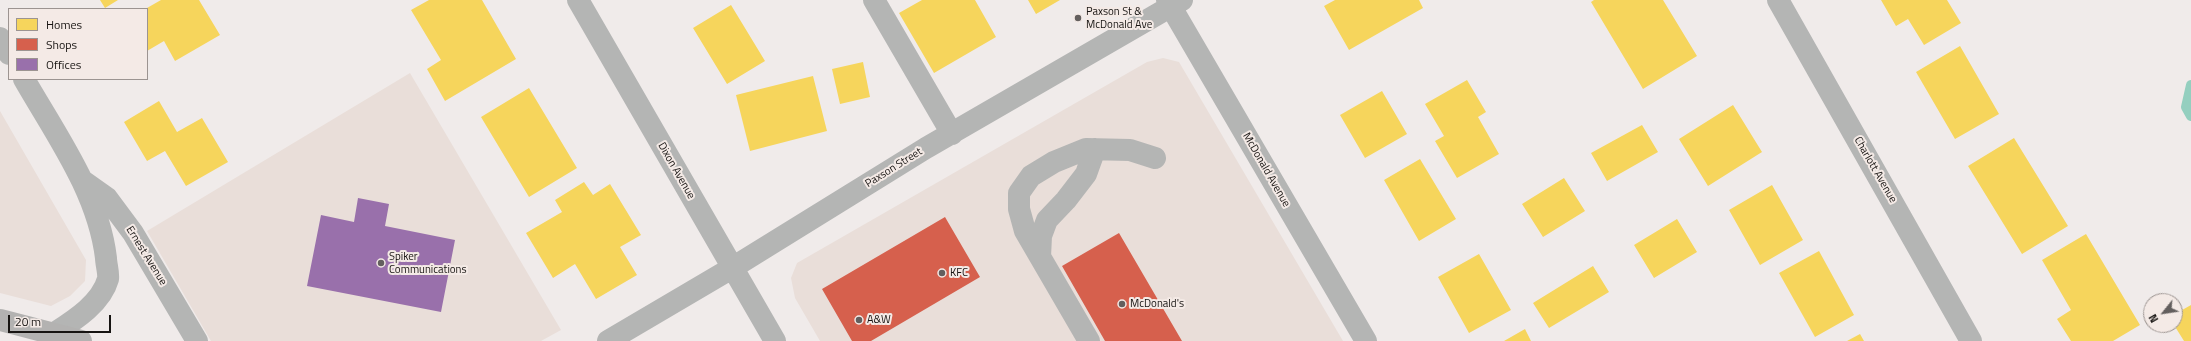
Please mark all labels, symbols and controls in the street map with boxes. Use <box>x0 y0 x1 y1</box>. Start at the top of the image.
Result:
place label: Paxson St & McDonald Ave <box>1086 5 1152 31</box>
legend <box>8 8 148 80</box>
marker: Paxson St & McDonald Ave <box>1073 13 1083 23</box>
text: Homes <box>46 15 82 34</box>
text: Shops <box>46 35 77 54</box>
text: Offices <box>46 55 81 74</box>
street label: McDonald Avenue <box>1239 131 1293 209</box>
street label: Charlott Avenue <box>1851 135 1899 205</box>
street label: Dixon Avenue <box>655 140 697 202</box>
street label: Paxson Street <box>863 145 925 191</box>
street label: Ernest Avenue <box>123 224 169 288</box>
place label: Spiker Communications <box>389 250 467 276</box>
marker: Spiker Communications <box>376 258 386 268</box>
place label: KFC <box>950 266 968 280</box>
marker: KFC <box>937 268 947 278</box>
north arrow <box>2143 293 2183 333</box>
place label: McDonald's <box>1130 297 1184 311</box>
marker: McDonald's <box>1117 299 1127 309</box>
scale bar <box>10 307 113 333</box>
text: N <box>2145 311 2162 326</box>
text: 20 m <box>15 312 41 331</box>
place label: A&W <box>867 313 891 327</box>
marker: A&W <box>854 315 864 325</box>

